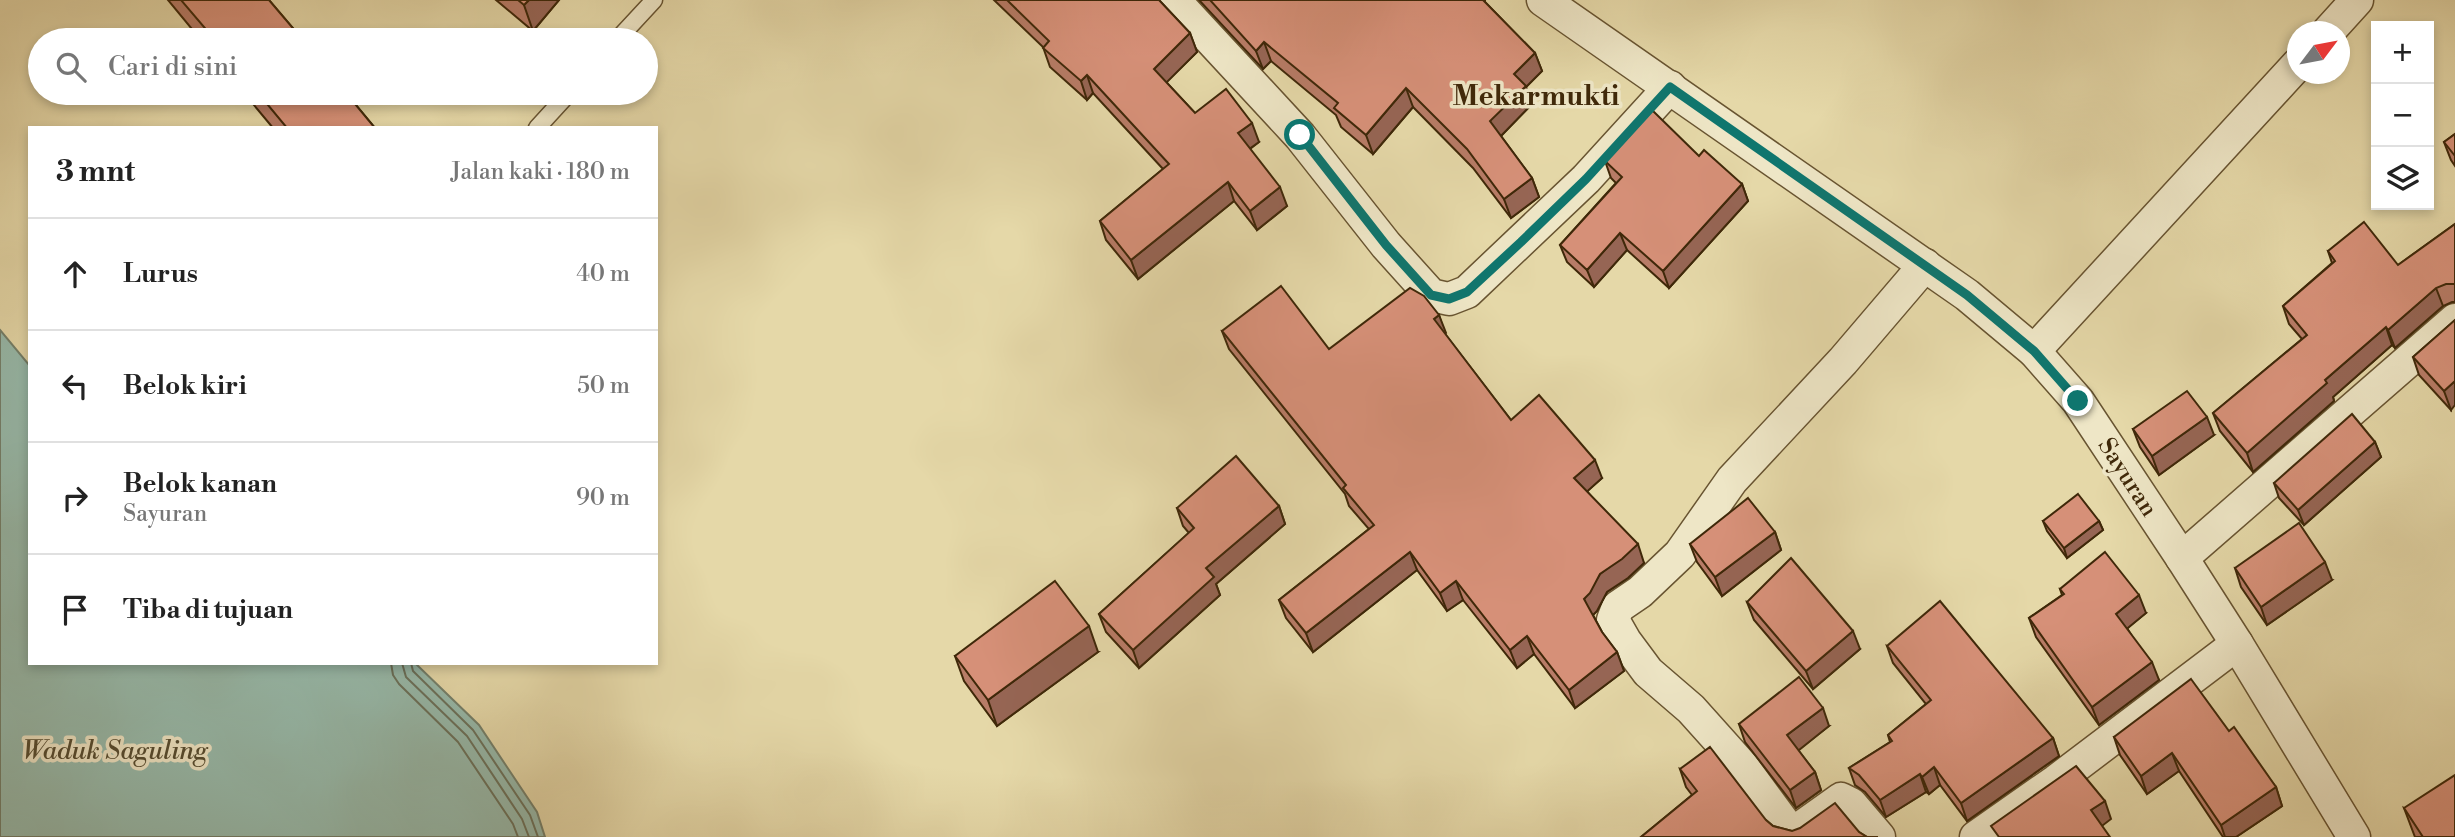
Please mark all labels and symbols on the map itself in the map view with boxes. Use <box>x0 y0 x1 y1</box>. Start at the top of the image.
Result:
north arrow <box>2287 21 2350 84</box>
district label: Mekarmukti <box>1452 79 1620 114</box>
route start <box>1284 119 1315 150</box>
route end <box>2062 385 2093 416</box>
street label: Sayuran <box>2091 433 2164 523</box>
water label: Waduk Saguling <box>22 735 209 767</box>

